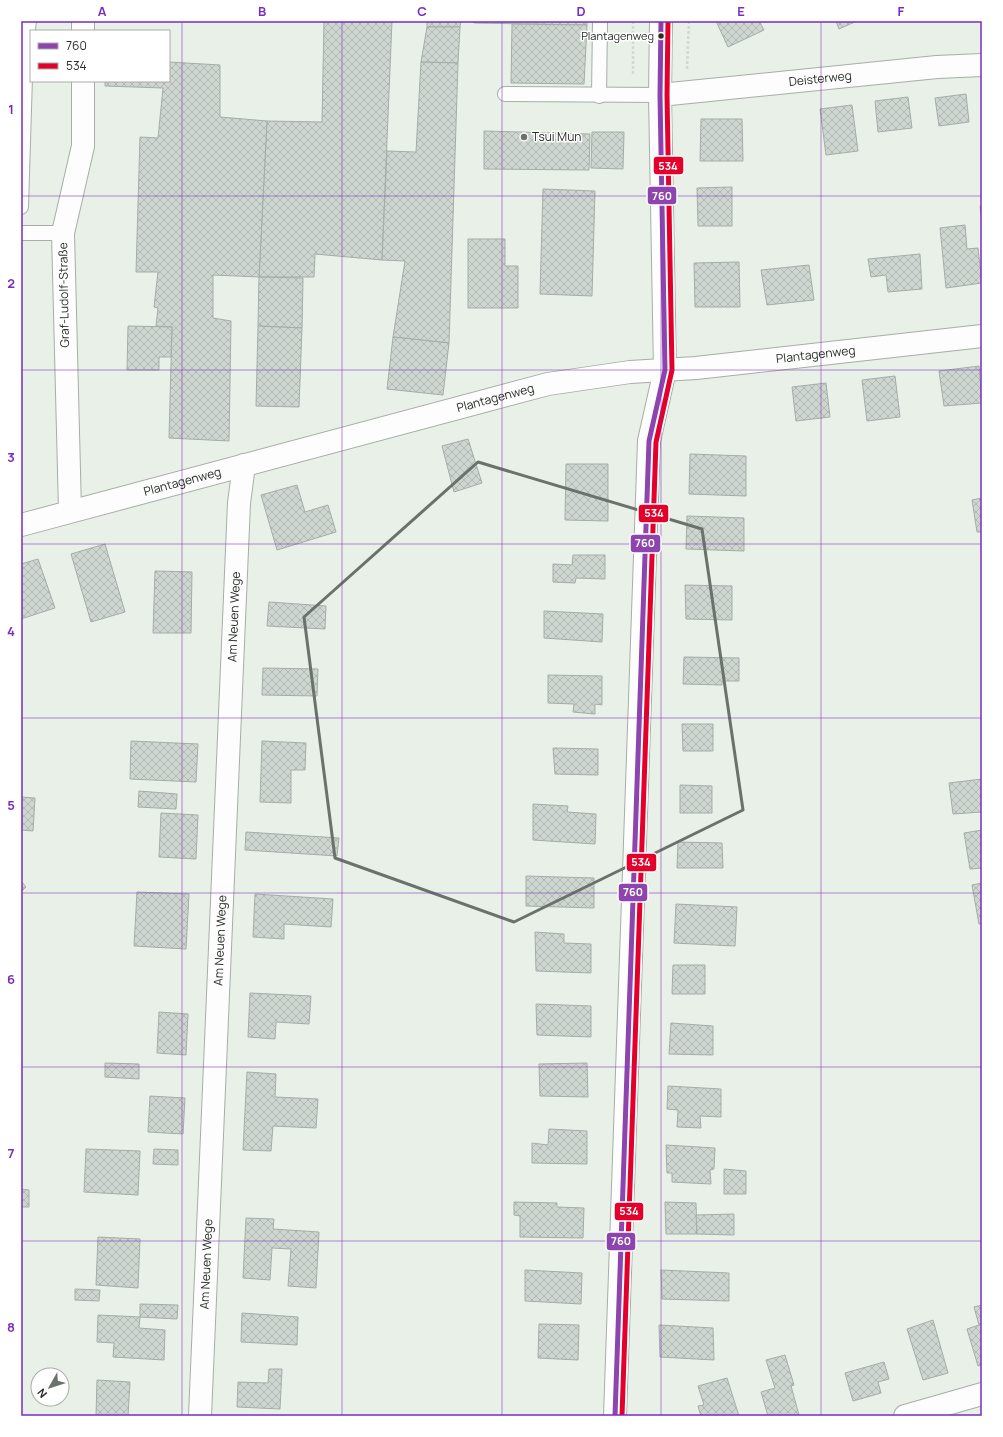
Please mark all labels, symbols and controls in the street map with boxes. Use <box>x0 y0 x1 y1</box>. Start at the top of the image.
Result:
text: A <box>98 2 107 20</box>
text: B <box>258 2 266 20</box>
text: C <box>417 2 427 20</box>
text: D <box>576 2 586 20</box>
text: E <box>737 2 745 20</box>
text: F <box>898 2 905 20</box>
place label: Plantagenweg <box>581 28 654 43</box>
legend <box>30 30 170 82</box>
marker: Plantagenweg <box>656 31 666 41</box>
text: 760 <box>66 37 87 54</box>
text: 534 <box>66 57 87 74</box>
street label: Deisterweg <box>788 67 852 90</box>
text: 1 <box>8 100 14 118</box>
place label: Tsui Mun <box>532 128 581 145</box>
marker: Tsui Mun <box>519 132 529 142</box>
line badge: 534 <box>653 156 684 175</box>
text: 534 <box>658 158 678 173</box>
line badge: 760 <box>647 186 677 205</box>
text: 760 <box>652 188 672 203</box>
street label: Graf-Ludolf-Straße <box>54 242 73 348</box>
text: 2 <box>7 274 15 292</box>
street label: Plantagenweg <box>775 341 856 367</box>
street label: Plantagenweg <box>455 379 536 416</box>
text: 3 <box>7 448 15 466</box>
street label: Plantagenweg <box>142 463 223 500</box>
line badge: 534 <box>638 504 669 523</box>
text: 534 <box>644 505 664 520</box>
line badge: 760 <box>630 534 661 553</box>
text: 760 <box>635 535 655 550</box>
street label: Am Neuen Wege <box>223 571 244 662</box>
text: 4 <box>7 622 15 640</box>
text: 5 <box>7 796 15 814</box>
line badge: 534 <box>626 853 657 872</box>
text: 534 <box>631 854 651 869</box>
line badge: 760 <box>618 883 648 902</box>
text: 760 <box>623 884 643 899</box>
street label: Am Neuen Wege <box>209 895 230 986</box>
text: 6 <box>7 970 15 988</box>
text: 7 <box>8 1144 15 1162</box>
line badge: 534 <box>614 1202 644 1221</box>
text: 534 <box>619 1203 639 1218</box>
street label: Am Neuen Wege <box>196 1218 216 1310</box>
line badge: 760 <box>606 1232 636 1251</box>
text: 760 <box>611 1233 631 1248</box>
text: 8 <box>7 1318 15 1336</box>
north arrow <box>30 1367 70 1407</box>
text: N <box>33 1386 50 1401</box>

